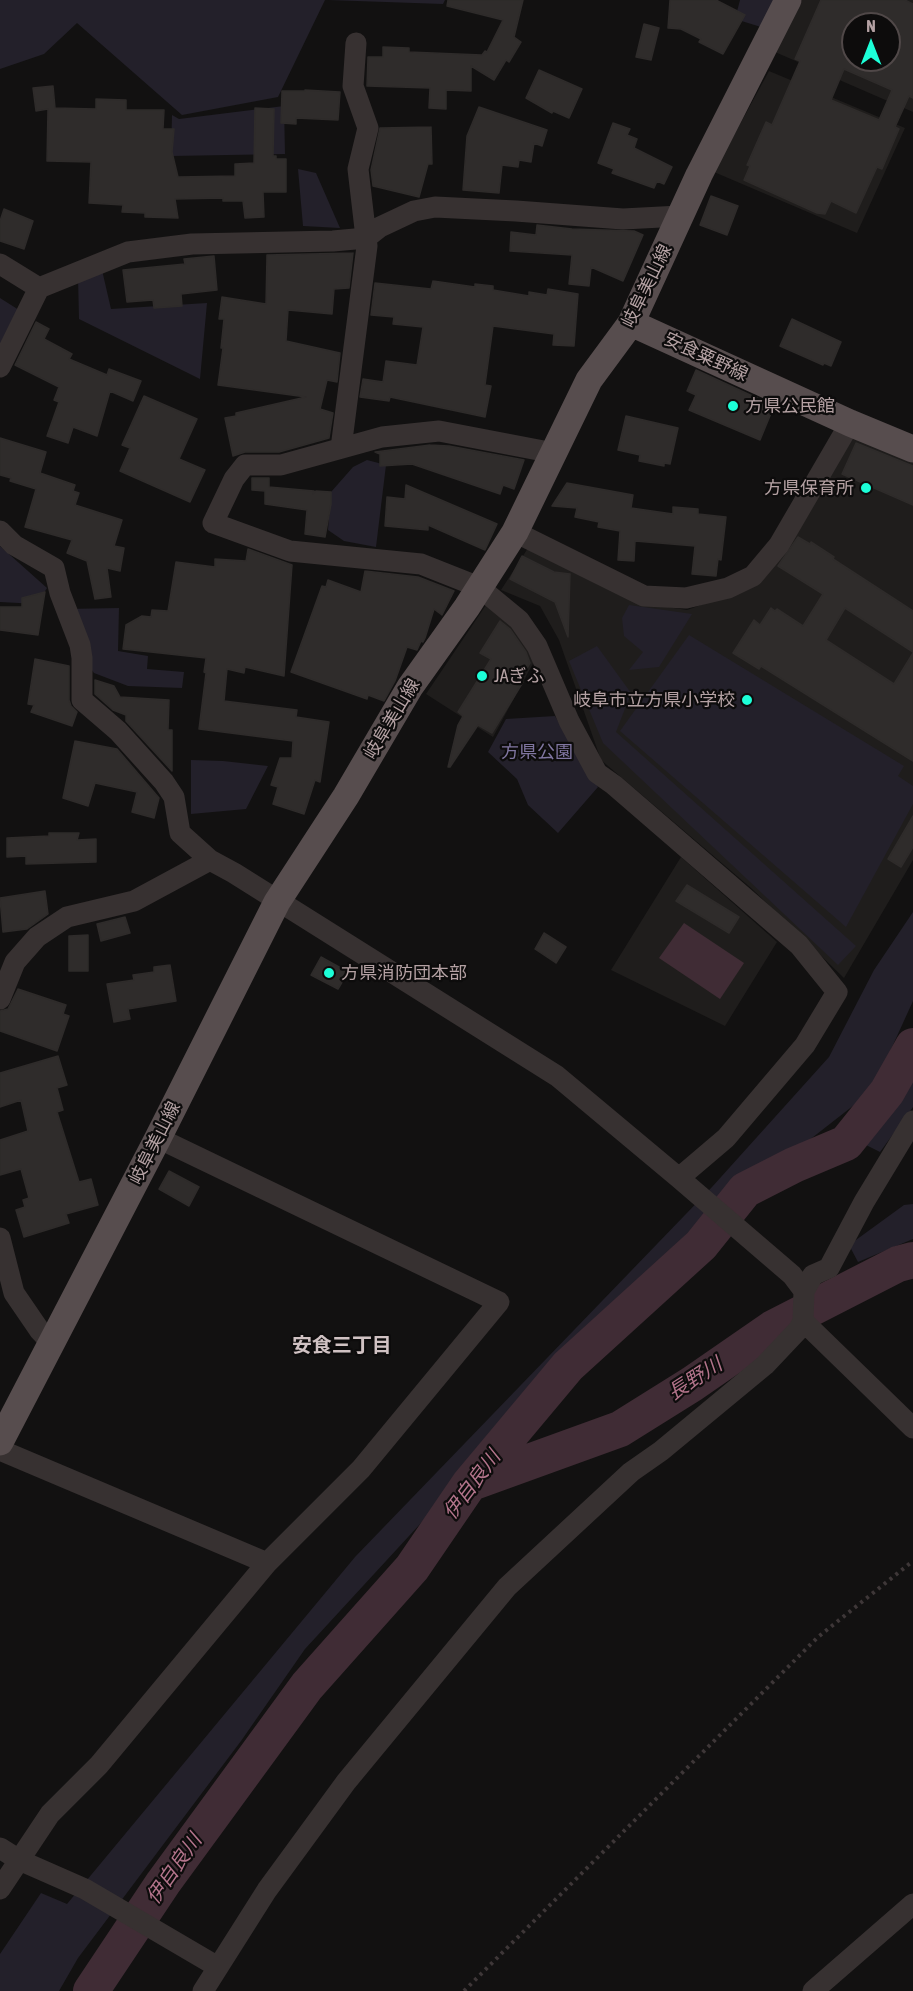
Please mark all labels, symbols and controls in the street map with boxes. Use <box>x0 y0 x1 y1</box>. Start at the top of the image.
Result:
north arrow <box>841 12 901 72</box>
text: N <box>866 17 876 35</box>
street label: 岐阜美山線 <box>618 241 676 331</box>
street label: 安食粟野線 <box>661 328 751 386</box>
place label: 方県公民館 <box>745 395 835 417</box>
marker: 方県公民館 <box>726 399 740 413</box>
place label: 方県保育所 <box>764 477 854 499</box>
marker: 方県保育所 <box>859 481 873 495</box>
place label: JAぎふ <box>494 665 545 687</box>
marker: JAぎふ <box>475 669 489 683</box>
street label: 岐阜美山線 <box>360 675 424 763</box>
place label: 岐阜市立方県小学校 <box>573 689 735 711</box>
marker: 岐阜市立方県小学校 <box>740 693 754 707</box>
park label: 方県公園 <box>501 741 573 763</box>
place label: 方県消防団本部 <box>341 962 467 984</box>
marker: 方県消防団本部 <box>322 966 336 980</box>
street label: 岐阜美山線 <box>125 1098 185 1188</box>
district label: 安食三丁目 <box>292 1334 392 1358</box>
water label: 長野川 <box>663 1353 727 1405</box>
water label: 伊自良川 <box>438 1446 506 1524</box>
water label: 伊自良川 <box>141 1829 207 1909</box>

